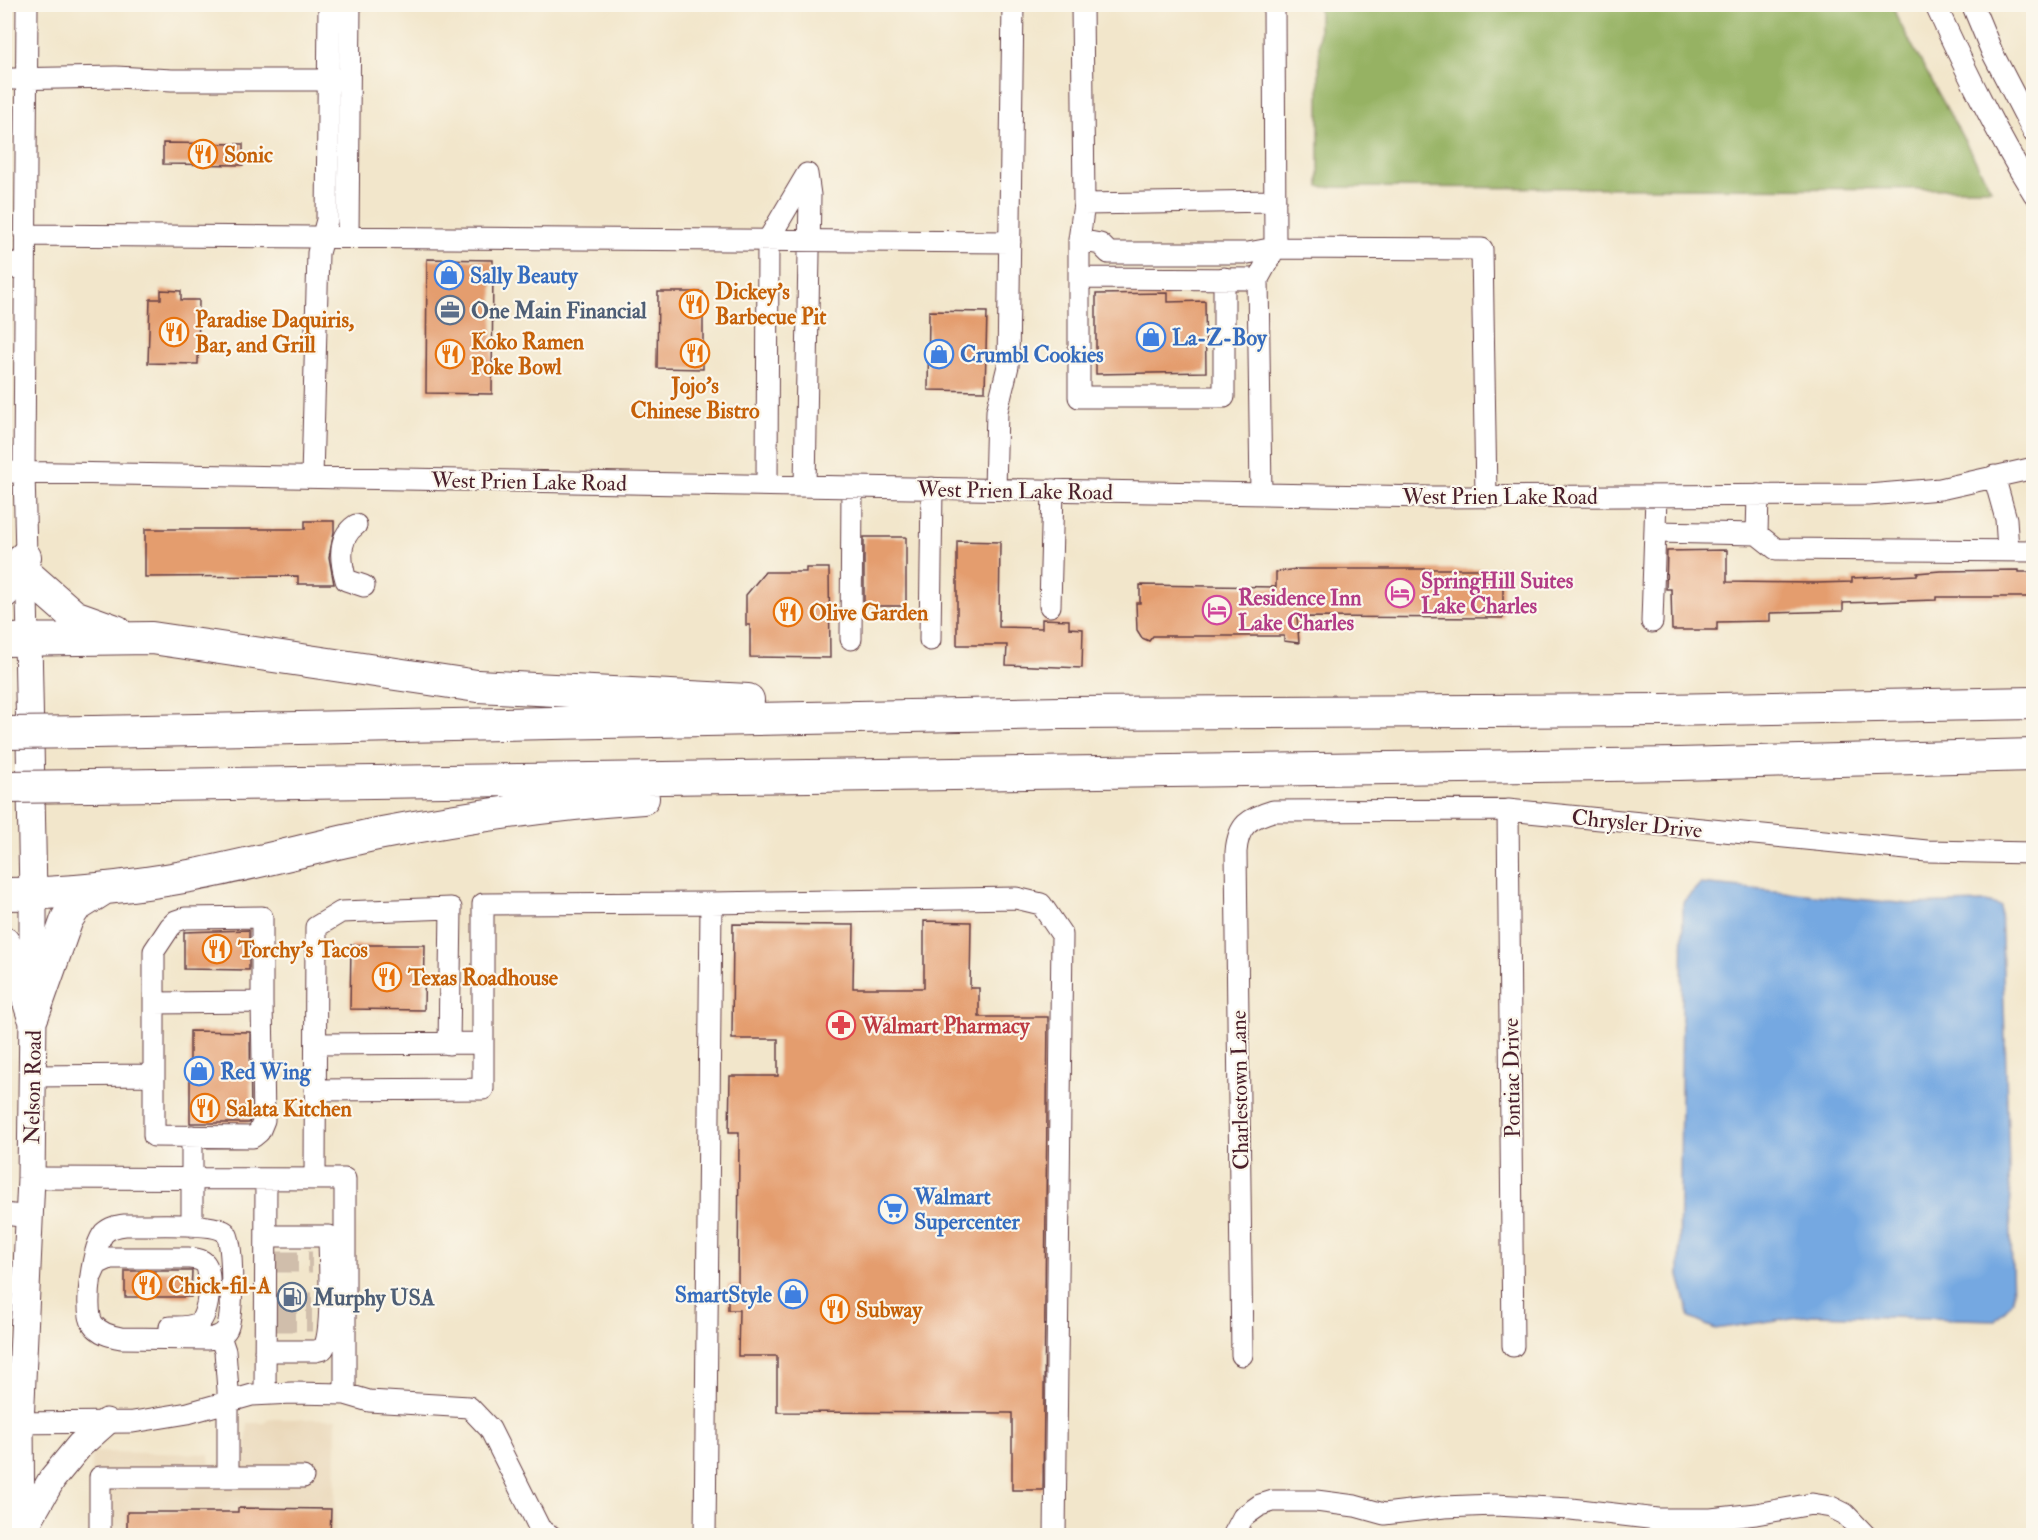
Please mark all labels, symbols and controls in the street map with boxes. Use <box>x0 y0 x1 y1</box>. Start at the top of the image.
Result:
restaurant icon: Sonic <box>187 138 219 170</box>
place label: Sonic <box>224 141 273 169</box>
shop icon: Sally Beauty <box>433 259 465 291</box>
place label: Sally Beauty <box>470 262 579 291</box>
place label: Dickey's Barbecue Pit <box>715 278 827 331</box>
restaurant icon: Dickey's Barbecue Pit <box>678 288 710 320</box>
office icon: One Main Financial <box>434 294 466 326</box>
place label: One Main Financial <box>471 297 647 325</box>
place label: Paradise Daquiris, Bar, and Grill <box>195 306 354 359</box>
restaurant icon: Paradise Daquiris, Bar, and Grill <box>158 316 190 348</box>
shop icon: La-Z-Boy <box>1135 321 1167 353</box>
place label: La-Z-Boy <box>1172 324 1268 353</box>
place label: Koko Ramen Poke Bowl <box>471 328 585 381</box>
restaurant icon: Jojo's Chinese Bistro <box>679 337 711 369</box>
restaurant icon: Koko Ramen Poke Bowl <box>434 338 466 370</box>
shop icon: Crumbl Cookies <box>923 338 955 370</box>
place label: Crumbl Cookies <box>960 341 1104 369</box>
place label: Jojo's Chinese Bistro <box>631 372 760 425</box>
street label: West Prien Lake Road <box>430 466 627 498</box>
street label: West Prien Lake Road <box>916 475 1113 507</box>
street label: West Prien Lake Road <box>1401 483 1598 511</box>
place label: SpringHill Suites Lake Charles <box>1421 567 1574 620</box>
hotel icon: SpringHill Suites Lake Charles <box>1384 577 1416 609</box>
place label: Residence Inn Lake Charles <box>1238 584 1362 637</box>
hotel icon: Residence Inn Lake Charles <box>1201 594 1233 626</box>
restaurant icon: Olive Garden <box>772 596 804 628</box>
place label: Olive Garden <box>809 599 929 627</box>
street label: Chrysler Drive <box>1570 803 1703 845</box>
restaurant icon: Torchy's Tacos <box>201 933 233 965</box>
place label: Torchy's Tacos <box>237 936 368 965</box>
restaurant icon: Texas Roadhouse <box>371 961 403 993</box>
place label: Texas Roadhouse <box>407 964 559 992</box>
pharmacy icon: Walmart Pharmacy <box>825 1009 857 1041</box>
street label: Charlestown Lane <box>1225 1010 1255 1170</box>
place label: Walmart Pharmacy <box>861 1012 1031 1041</box>
street label: Pontiac Drive <box>1497 1018 1527 1138</box>
street label: Nelson Road <box>18 1030 48 1144</box>
shop icon: Red Wing <box>183 1055 215 1087</box>
place label: Red Wing <box>220 1058 312 1087</box>
restaurant icon: Salata Kitchen <box>189 1092 221 1124</box>
place label: Salata Kitchen <box>226 1095 353 1123</box>
place label: Walmart Supercenter <box>913 1183 1021 1237</box>
supermarket icon: Walmart Supercenter <box>877 1193 909 1225</box>
restaurant icon: Chick-fil-A <box>131 1269 163 1301</box>
place label: Chick-fil-A <box>168 1272 272 1300</box>
shop icon: SmartStyle <box>777 1278 809 1310</box>
fuel station icon: Murphy USA <box>276 1281 308 1313</box>
place label: SmartStyle <box>675 1281 773 1310</box>
place label: Murphy USA <box>312 1284 436 1313</box>
restaurant icon: Subway <box>819 1293 851 1325</box>
place label: Subway <box>856 1296 923 1325</box>

